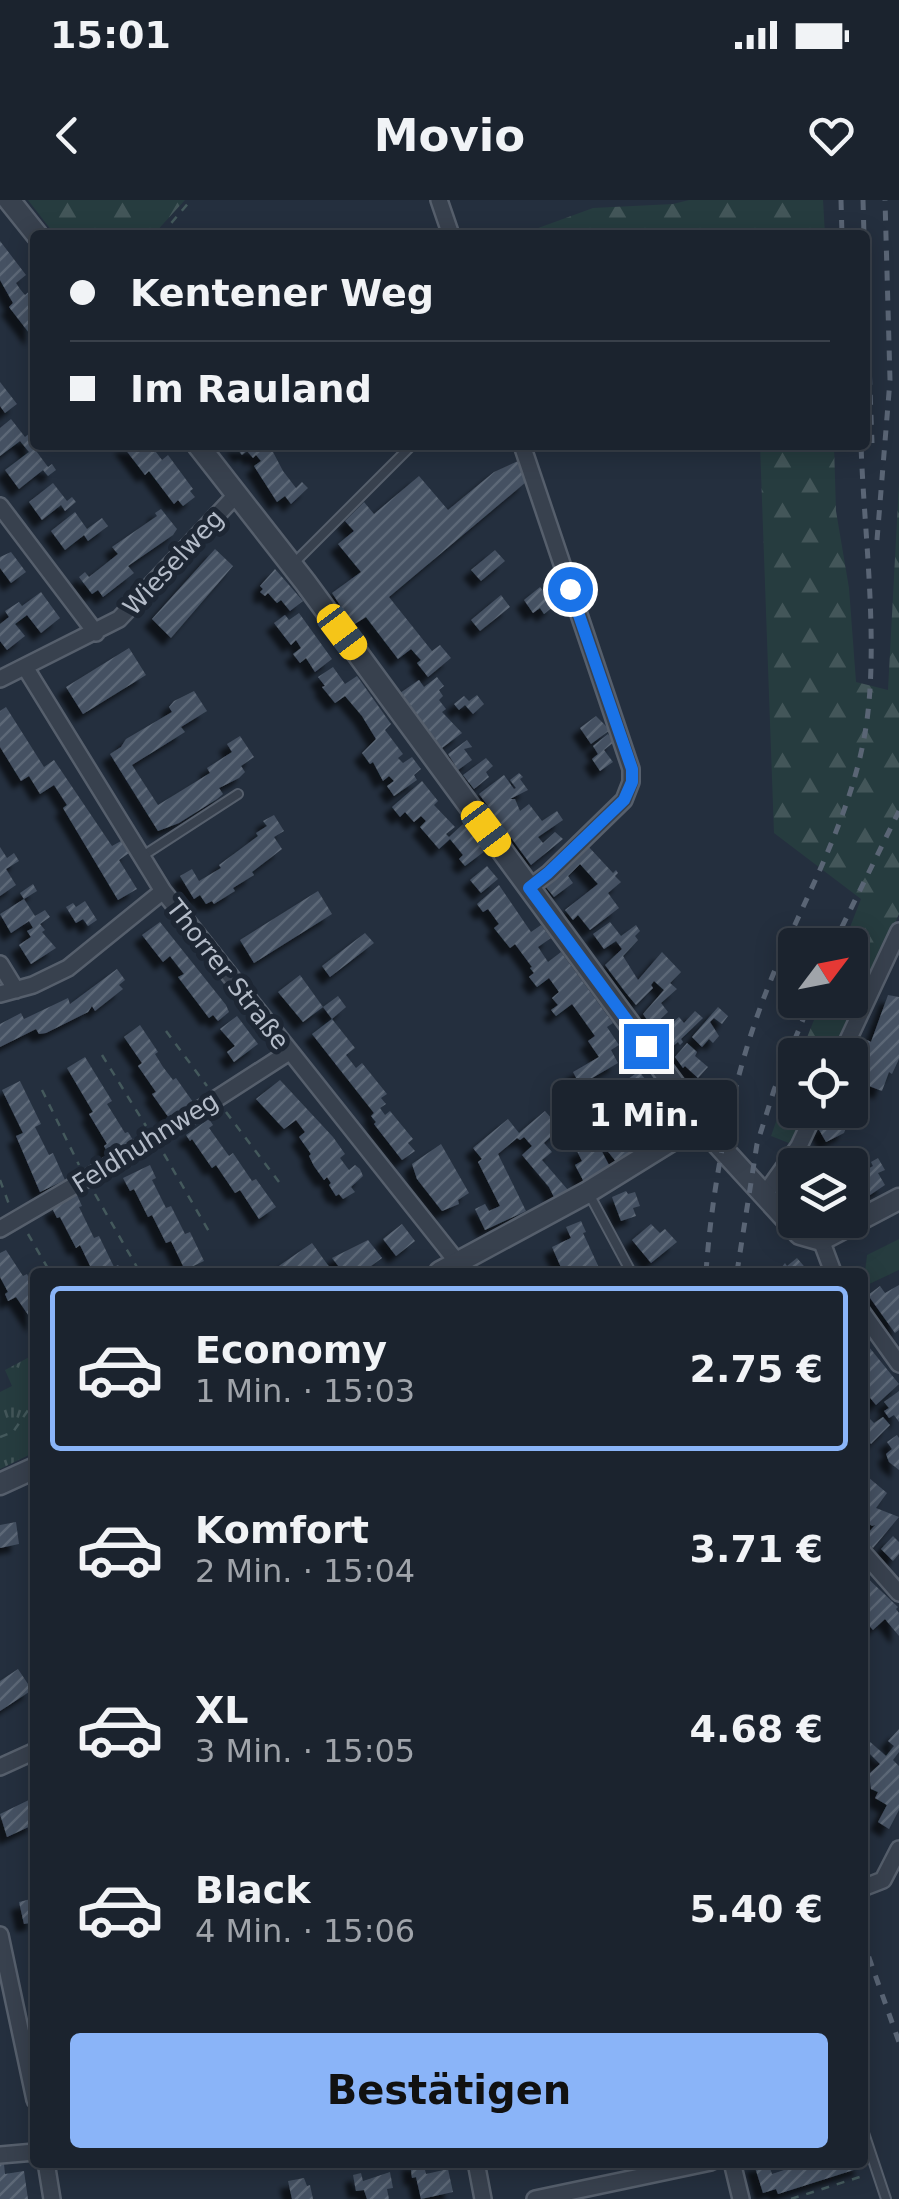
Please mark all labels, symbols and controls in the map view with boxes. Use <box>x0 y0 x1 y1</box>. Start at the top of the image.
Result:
text: 15:01 <box>50 13 171 57</box>
icon: back <box>40 108 95 163</box>
icon: heart <box>804 108 859 163</box>
text: Movio <box>374 109 525 162</box>
text: Kentener Weg <box>130 271 434 315</box>
text: Im Rauland <box>130 367 372 411</box>
street label: Wieselweg <box>117 504 230 621</box>
route start <box>548 567 593 612</box>
car <box>312 599 372 665</box>
car <box>456 796 516 862</box>
street label: Thorrer Straße <box>160 893 295 1055</box>
north arrow <box>778 928 868 1018</box>
map controls <box>778 928 868 1238</box>
route end <box>624 1024 669 1069</box>
button: locate <box>778 1038 868 1128</box>
callout: 1 Min. <box>554 1081 738 1151</box>
street label: Feldhuhnweg <box>67 1086 223 1199</box>
text: 1 Min. <box>589 1096 700 1134</box>
button: layers <box>778 1148 868 1238</box>
icon: car <box>75 1324 165 1414</box>
text: Economy <box>195 1328 387 1372</box>
text: 2.75 € <box>690 1347 823 1391</box>
text: 1 Min. · 15:03 <box>195 1372 415 1410</box>
icon: car <box>75 1504 165 1594</box>
text: Komfort <box>195 1508 369 1552</box>
text: 3.71 € <box>690 1527 823 1571</box>
text: 2 Min. · 15:04 <box>195 1552 415 1590</box>
icon: car <box>75 1684 165 1774</box>
text: XL <box>195 1688 249 1732</box>
text: 4.68 € <box>690 1707 823 1751</box>
text: 3 Min. · 15:05 <box>195 1732 415 1770</box>
icon: car <box>75 1864 165 1954</box>
text: Black <box>195 1868 310 1912</box>
text: 5.40 € <box>690 1887 823 1931</box>
text: 4 Min. · 15:06 <box>195 1912 415 1950</box>
button: Bestätigen <box>70 2033 828 2148</box>

